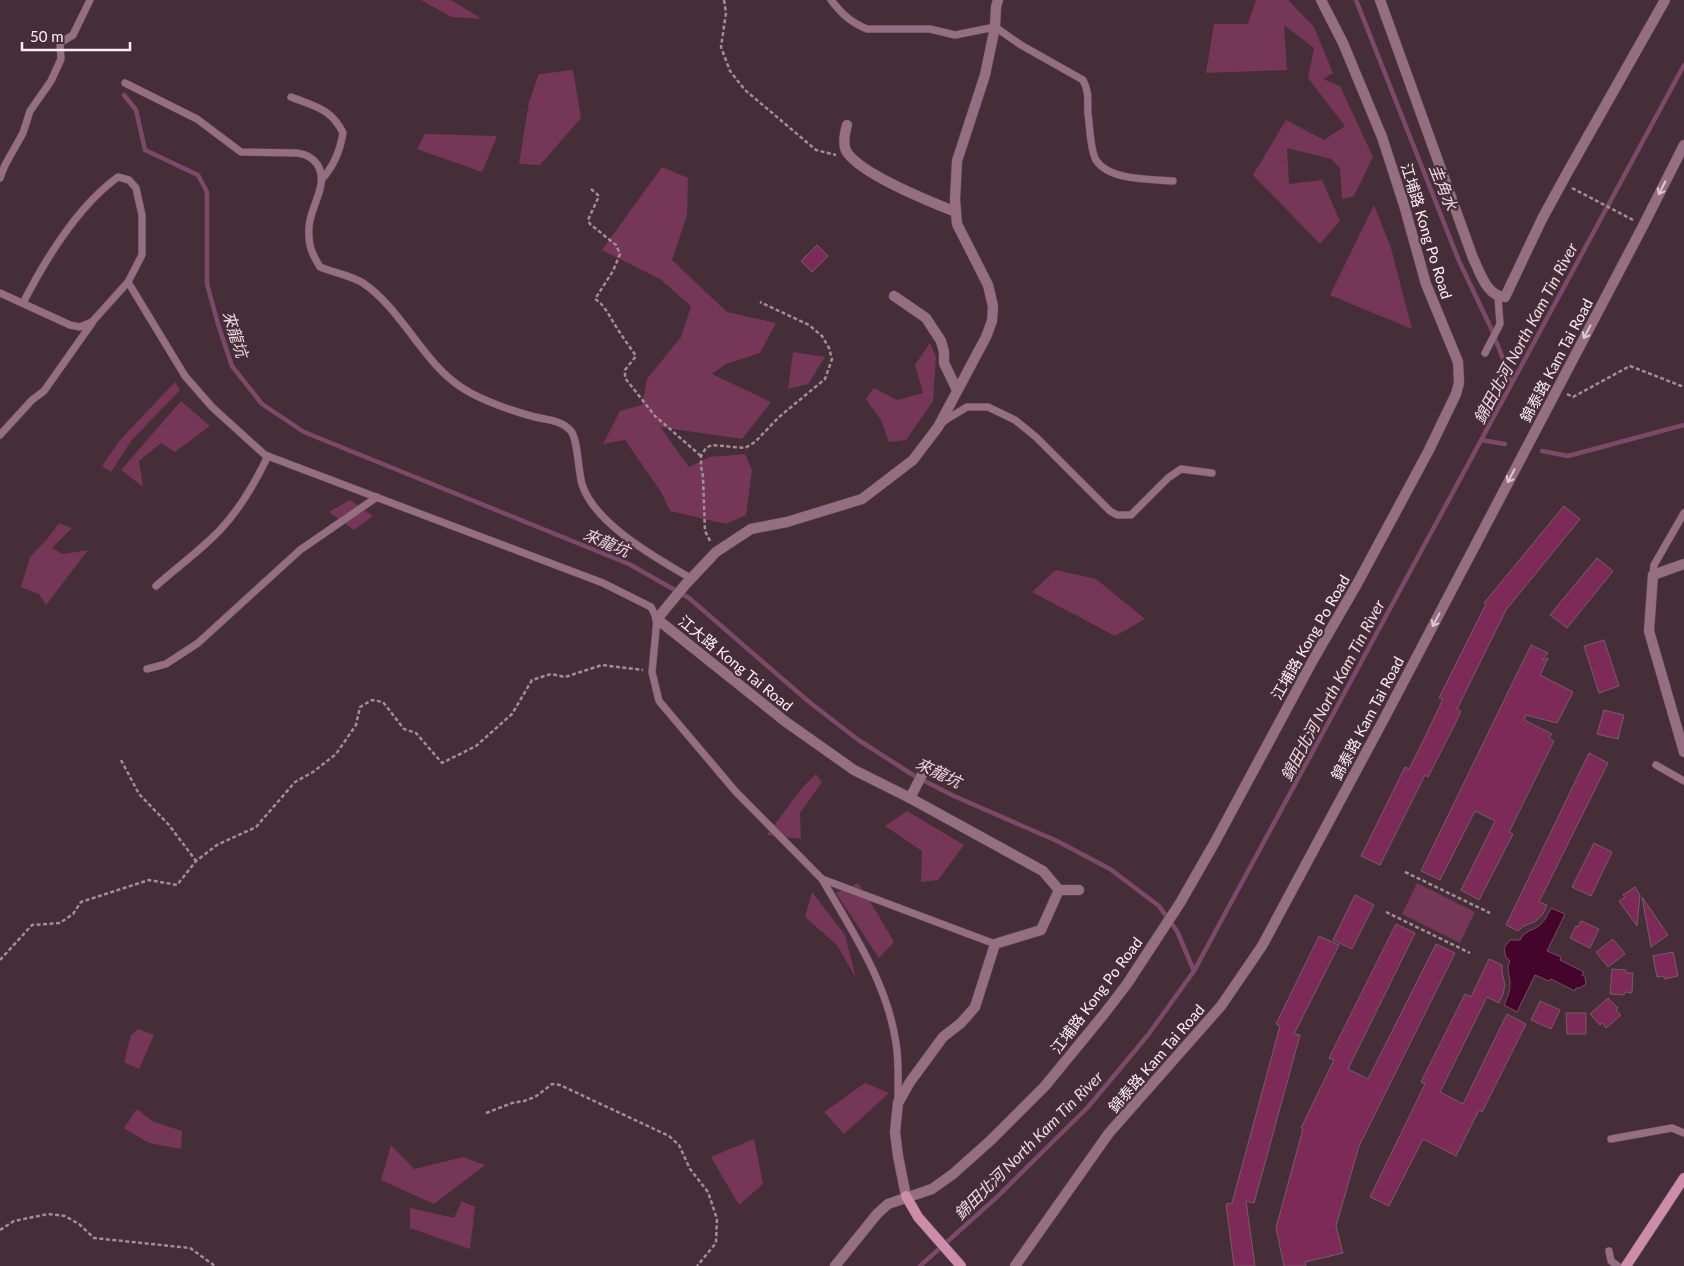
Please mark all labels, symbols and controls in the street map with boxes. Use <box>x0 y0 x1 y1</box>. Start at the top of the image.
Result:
scale bar <box>22 20 130 52</box>
text: 50 m <box>30 27 64 45</box>
street label: 江埔路 Kong Po Road <box>1398 161 1456 301</box>
water label: 圭角水 <box>1426 161 1462 214</box>
one-way arrow <box>1657 181 1667 196</box>
water label: 錦田北河 North Kam Tin River <box>1469 239 1581 427</box>
street label: 錦泰路 Kam Tai Road <box>1516 295 1596 425</box>
water label: 來龍坑 <box>220 308 253 362</box>
one-way arrow <box>1582 325 1592 340</box>
one-way arrow <box>1506 469 1516 484</box>
water label: 來龍坑 <box>581 524 635 561</box>
street label: 江埔路 Kong Po Road <box>1267 571 1353 703</box>
water label: 錦田北河 North Kam Tin River <box>1276 596 1388 784</box>
street label: 江大路 Kong Tai Road <box>675 611 797 715</box>
one-way arrow <box>1431 612 1440 627</box>
street label: 錦泰路 Kam Tai Road <box>1327 653 1407 783</box>
water label: 來龍坑 <box>913 753 967 792</box>
street label: 江埔路 Kong Po Road <box>1046 933 1146 1057</box>
street label: 錦泰路 Kam Tai Road <box>1104 1000 1208 1116</box>
water label: 錦田北河 North Kam Tin River <box>950 1066 1107 1223</box>

